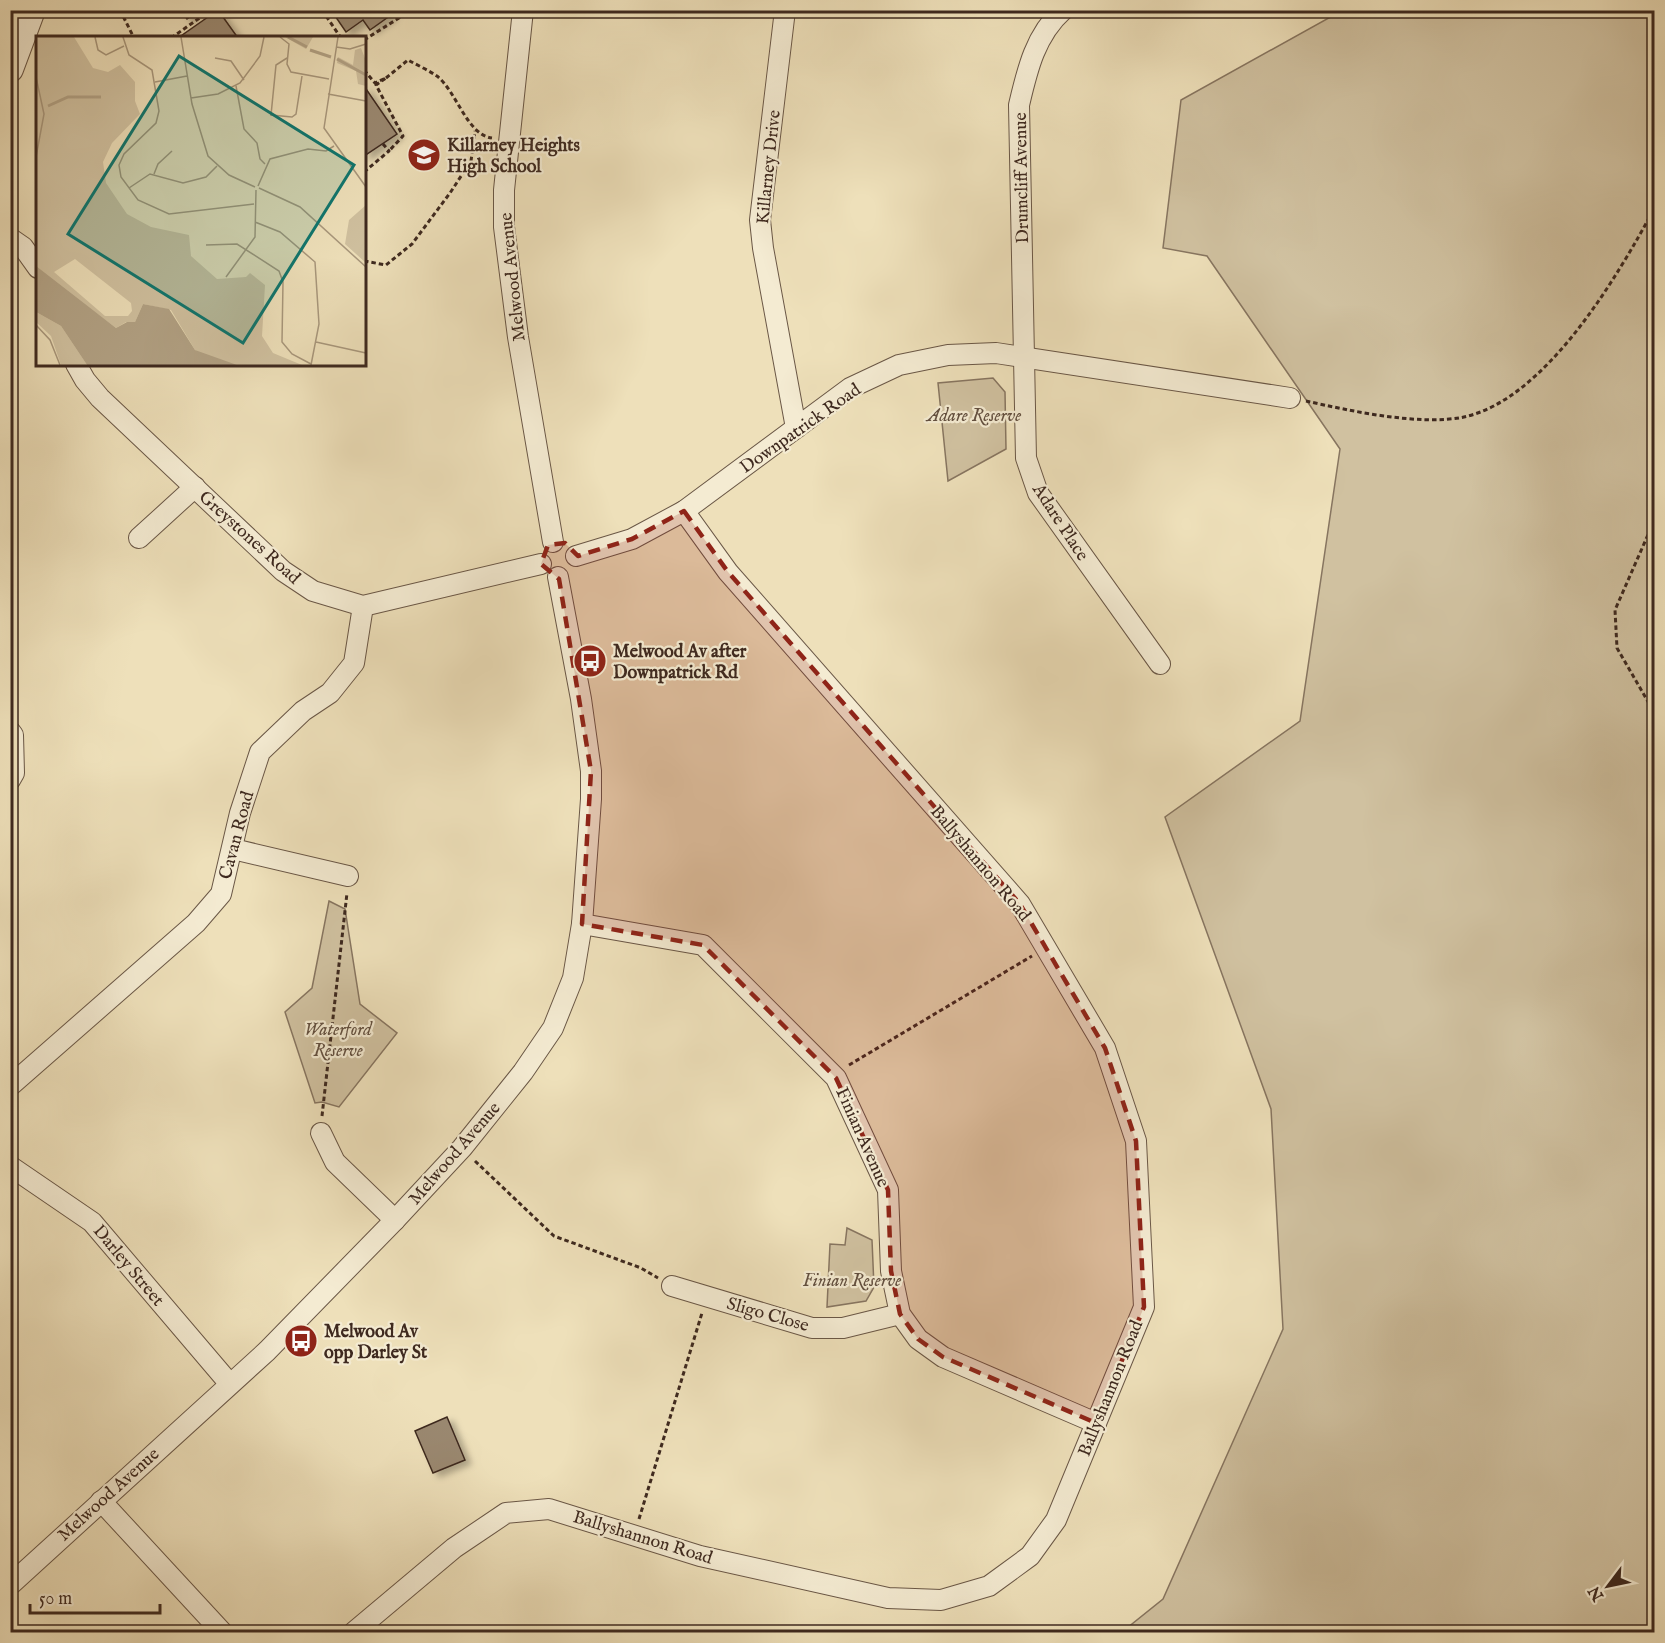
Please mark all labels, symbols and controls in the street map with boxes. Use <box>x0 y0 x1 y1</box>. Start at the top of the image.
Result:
inset map <box>36 36 366 366</box>
street label: Killarney Drive <box>752 109 787 225</box>
street label: Drumcliff Avenue <box>1010 112 1035 244</box>
place label: Killarney Heights High School <box>447 135 580 179</box>
school or university icon: Killarney Heights High School <box>406 137 442 173</box>
street label: Melwood Avenue <box>495 211 532 342</box>
street label: Downpatrick Road <box>736 379 866 479</box>
park label: Adare Reserve <box>925 405 1021 428</box>
street label: Adare Place <box>1026 479 1093 566</box>
street label: Greystones Road <box>193 486 305 590</box>
place label: Melwood Av after Downpatrick Rd <box>613 641 747 685</box>
bus stop icon: Melwood Av after Downpatrick Rd <box>572 643 608 679</box>
street label: Cavan Road <box>215 788 260 882</box>
street label: Ballyshannon Road <box>924 801 1035 927</box>
park label: Waterford Reserve <box>304 1019 373 1063</box>
street label: Finian Avenue <box>829 1084 894 1191</box>
street label: Melwood Avenue <box>404 1098 506 1210</box>
street label: Darley Street <box>87 1220 169 1311</box>
park label: Finian Reserve <box>803 1270 901 1293</box>
street label: Sligo Close <box>724 1293 811 1338</box>
street label: Ballyshannon Road <box>1074 1317 1149 1460</box>
place label: Melwood Av opp Darley St <box>324 1321 428 1365</box>
bus stop icon: Melwood Av opp Darley St <box>283 1323 319 1359</box>
street label: Melwood Avenue <box>53 1443 165 1547</box>
street label: Ballyshannon Road <box>570 1506 716 1571</box>
north arrow <box>1578 1556 1638 1616</box>
scale bar <box>30 1577 160 1615</box>
text: N <box>1585 1582 1610 1605</box>
text: 50 m <box>39 1588 72 1611</box>

